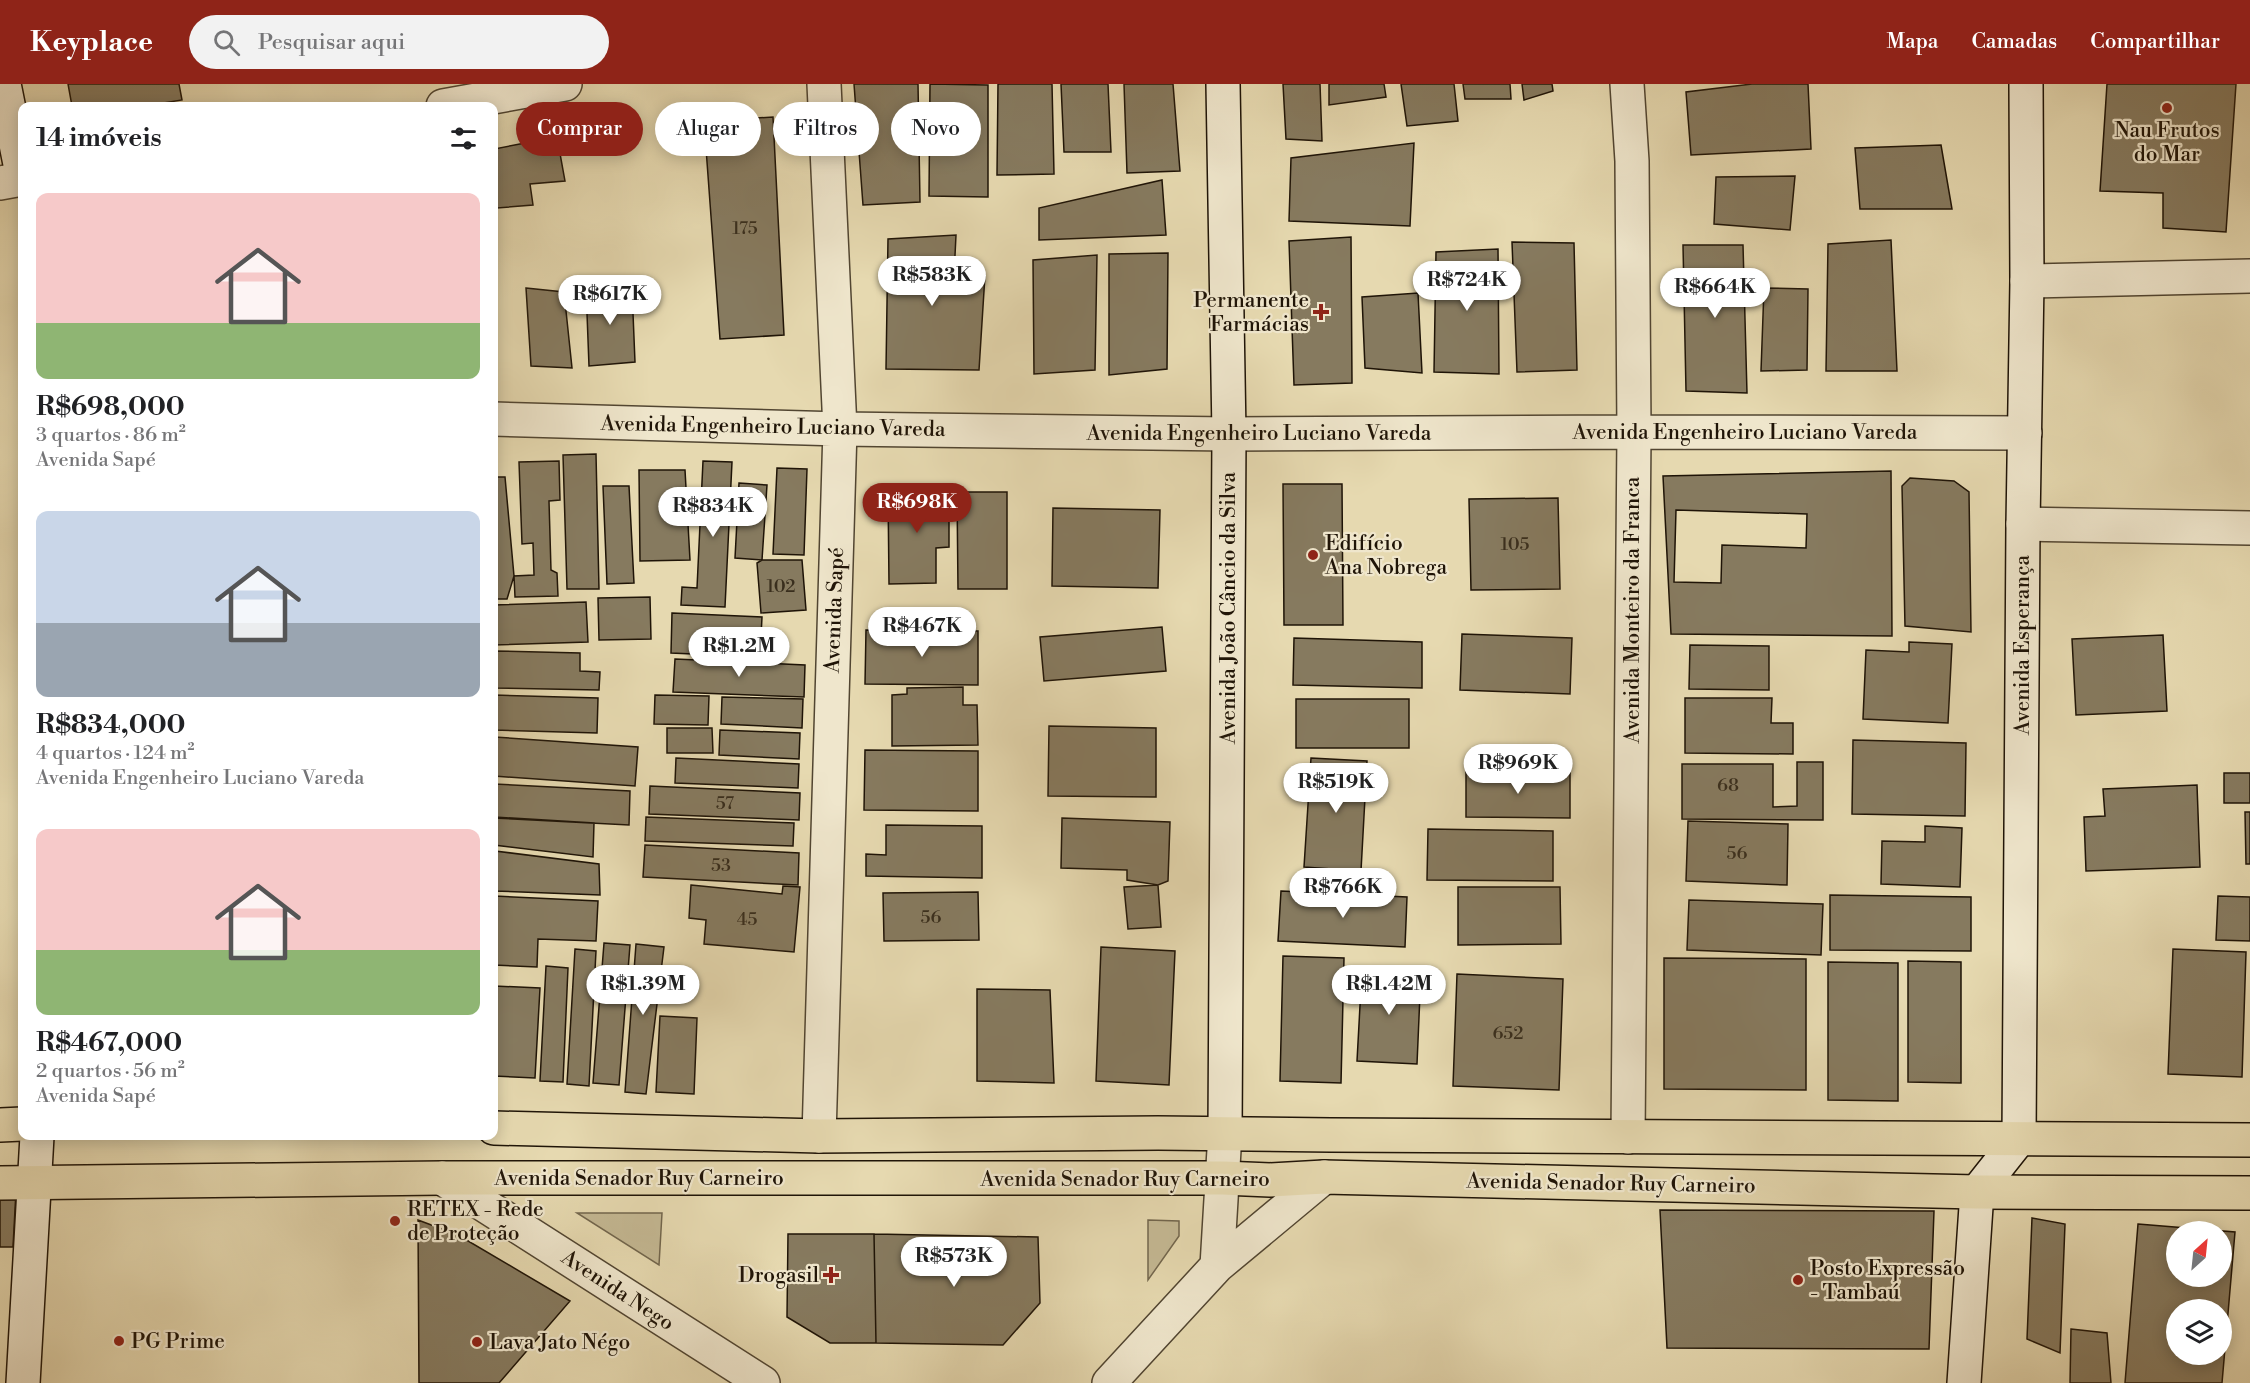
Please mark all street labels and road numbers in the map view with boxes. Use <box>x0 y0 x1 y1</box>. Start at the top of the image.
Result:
street label: Avenida Engenheiro Luciano Vareda <box>599 411 946 443</box>
street label: Avenida Engenheiro Luciano Vareda <box>1572 420 1918 446</box>
street label: Avenida Engenheiro Luciano Vareda <box>1086 421 1432 447</box>
street label: Avenida João Câncio da Silva <box>1216 471 1242 745</box>
street label: Avenida Monteiro da Franca <box>1620 476 1646 744</box>
street label: Avenida Sapé <box>820 547 850 674</box>
street label: Avenida Esperança <box>2010 554 2036 736</box>
street label: Avenida Senador Ruy Carneiro <box>493 1166 784 1192</box>
street label: Avenida Senador Ruy Carneiro <box>979 1167 1270 1193</box>
street label: Avenida Senador Ruy Carneiro <box>1465 1168 1756 1200</box>
street label: Avenida Nego <box>555 1244 679 1337</box>

